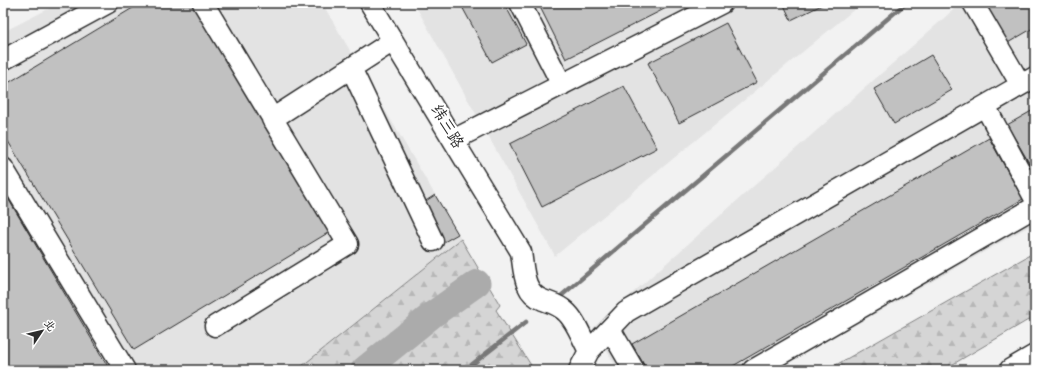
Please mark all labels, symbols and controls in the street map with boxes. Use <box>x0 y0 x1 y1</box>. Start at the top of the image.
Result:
street label: 纬三路 <box>424 100 468 154</box>
north arrow <box>22 311 62 351</box>
text: 北 <box>39 317 58 336</box>

